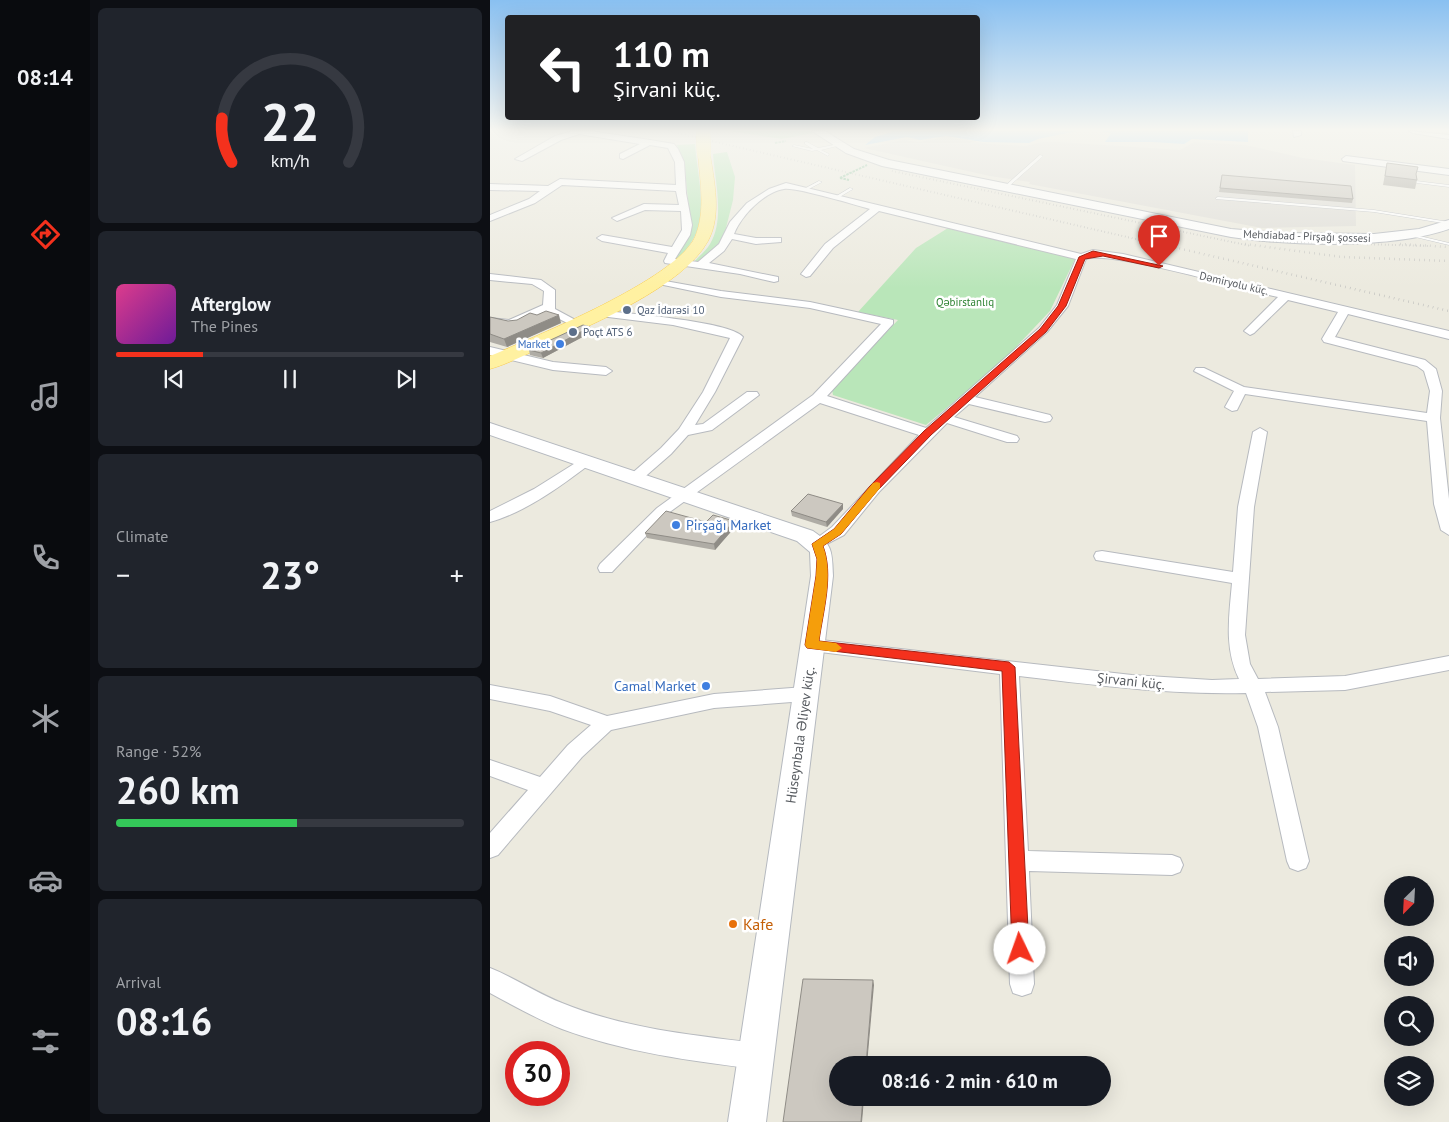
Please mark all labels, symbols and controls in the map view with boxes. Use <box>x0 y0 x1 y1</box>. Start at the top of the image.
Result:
text: 110 m <box>613 31 710 77</box>
icon: left <box>530 35 595 100</box>
text: 08:14 <box>17 63 73 91</box>
text: Şirvani küç. <box>613 75 720 103</box>
text: 22 <box>261 88 319 155</box>
text: km/h <box>270 149 310 172</box>
pin <box>1138 215 1180 266</box>
icon: directions <box>28 217 63 252</box>
icon: arrive <box>1145 222 1173 250</box>
street label: Mehdiabad - Pirşağı şossesi <box>1243 227 1371 245</box>
street label: Dəmiryolu küç. <box>1198 268 1270 298</box>
text: Afterglow <box>191 292 271 316</box>
park label: Qəbirstanlıq <box>936 295 994 309</box>
place label: Qaz İdarəsi 10 <box>637 303 704 317</box>
marker: Qaz İdarəsi 10 <box>621 304 633 316</box>
text: The Pines <box>191 316 258 336</box>
place label: Poçt ATS 6 <box>583 325 633 339</box>
marker: Poçt ATS 6 <box>567 326 579 338</box>
place label: Market <box>518 337 550 351</box>
marker: Market <box>554 338 566 350</box>
icon: previous <box>160 365 188 393</box>
icon: pause <box>276 365 304 393</box>
icon: next <box>392 365 420 393</box>
icon: music <box>28 379 63 414</box>
place label: Pirşağı Market <box>686 516 772 534</box>
marker: Pirşağı Market <box>670 519 682 531</box>
text: Climate <box>116 526 168 546</box>
icon: phone <box>28 540 63 575</box>
text: 23° <box>260 550 320 599</box>
text: − <box>116 556 130 593</box>
text: + <box>450 556 464 593</box>
street label: Hüseynbala Əliyev küç. <box>781 665 819 805</box>
street label: Şirvani küç. <box>1096 668 1166 694</box>
place label: Camal Market <box>614 677 696 695</box>
marker: Camal Market <box>700 680 712 692</box>
icon: climate <box>28 701 63 736</box>
text: Range · 52% <box>116 741 201 761</box>
text: 260 km <box>116 765 240 814</box>
icon: car <box>28 863 63 898</box>
north arrow <box>1384 876 1434 926</box>
map controls <box>1384 876 1434 1106</box>
place label: Kafe <box>743 914 773 934</box>
marker: Kafe <box>727 918 739 930</box>
position arrow <box>993 922 1045 974</box>
button: sound <box>1384 936 1434 986</box>
text: Arrival <box>116 972 161 992</box>
text: 08:16 <box>116 996 212 1045</box>
button: search <box>1384 996 1434 1046</box>
icon: filters <box>28 1024 63 1059</box>
speed limit sign: 30 <box>505 1041 570 1106</box>
button: layers <box>1384 1056 1434 1106</box>
text: 08:16 · 2 min · 610 m <box>882 1069 1058 1093</box>

